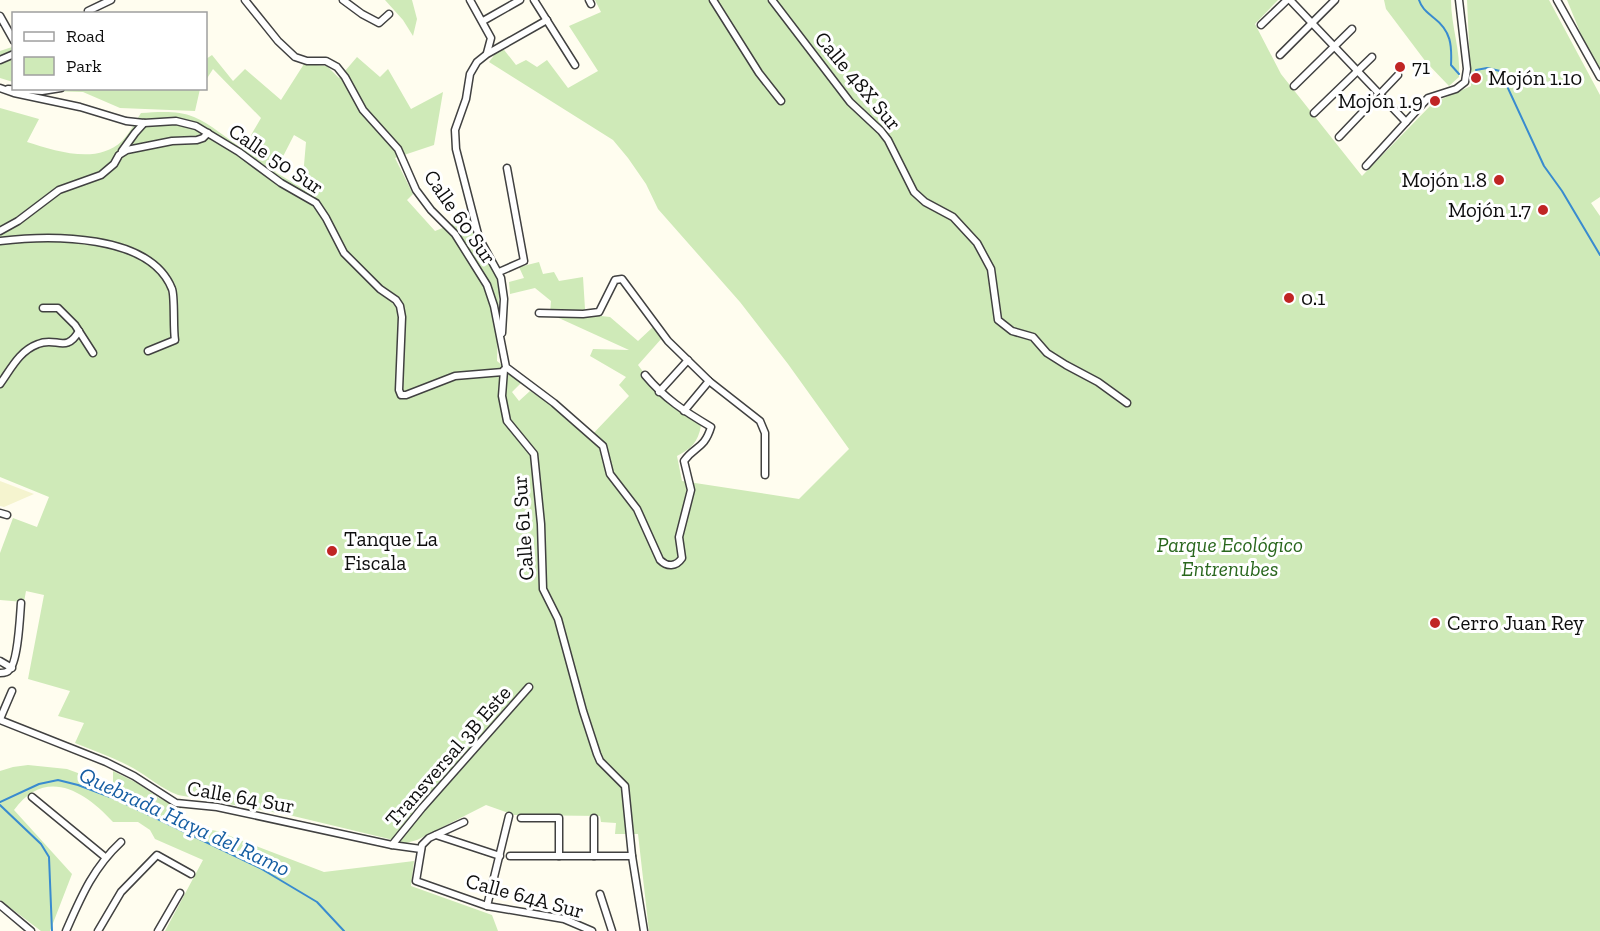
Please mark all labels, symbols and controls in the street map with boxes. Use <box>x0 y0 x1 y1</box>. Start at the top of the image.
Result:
legend <box>12 12 207 90</box>
text: Road <box>66 25 105 47</box>
street label: Calle 48X Sur <box>810 26 907 135</box>
place label: 71 <box>1412 54 1430 79</box>
text: Park <box>66 55 102 77</box>
marker: 71 <box>1393 60 1407 74</box>
place label: Mojón 1.10 <box>1488 65 1582 91</box>
marker: Mojón 1.10 <box>1469 71 1483 85</box>
place label: Mojón 1.9 <box>1338 88 1423 114</box>
marker: Mojón 1.9 <box>1428 94 1442 108</box>
street label: Calle 50 Sur <box>224 118 328 199</box>
street label: Calle 60 Sur <box>419 165 502 269</box>
place label: Mojón 1.8 <box>1402 167 1487 193</box>
marker: Mojón 1.8 <box>1492 173 1506 187</box>
place label: Mojón 1.7 <box>1448 197 1531 223</box>
marker: Mojón 1.7 <box>1536 203 1550 217</box>
place label: 0.1 <box>1301 285 1325 310</box>
marker: 0.1 <box>1282 291 1296 305</box>
street label: Calle 61 Sur <box>506 475 539 581</box>
place label: Tanque La Fiscala <box>344 526 438 575</box>
park label: Parque Ecológico Entrenubes <box>1157 532 1303 581</box>
marker: Tanque La Fiscala <box>325 544 339 558</box>
place label: Cerro Juan Rey <box>1447 610 1584 635</box>
marker: Cerro Juan Rey <box>1428 616 1442 630</box>
street label: Transversal 3B Este <box>380 680 516 831</box>
water label: Quebrada Haya del Ramo <box>75 761 295 882</box>
street label: Calle 64 Sur <box>185 775 297 818</box>
street label: Calle 64A Sur <box>463 868 587 923</box>

